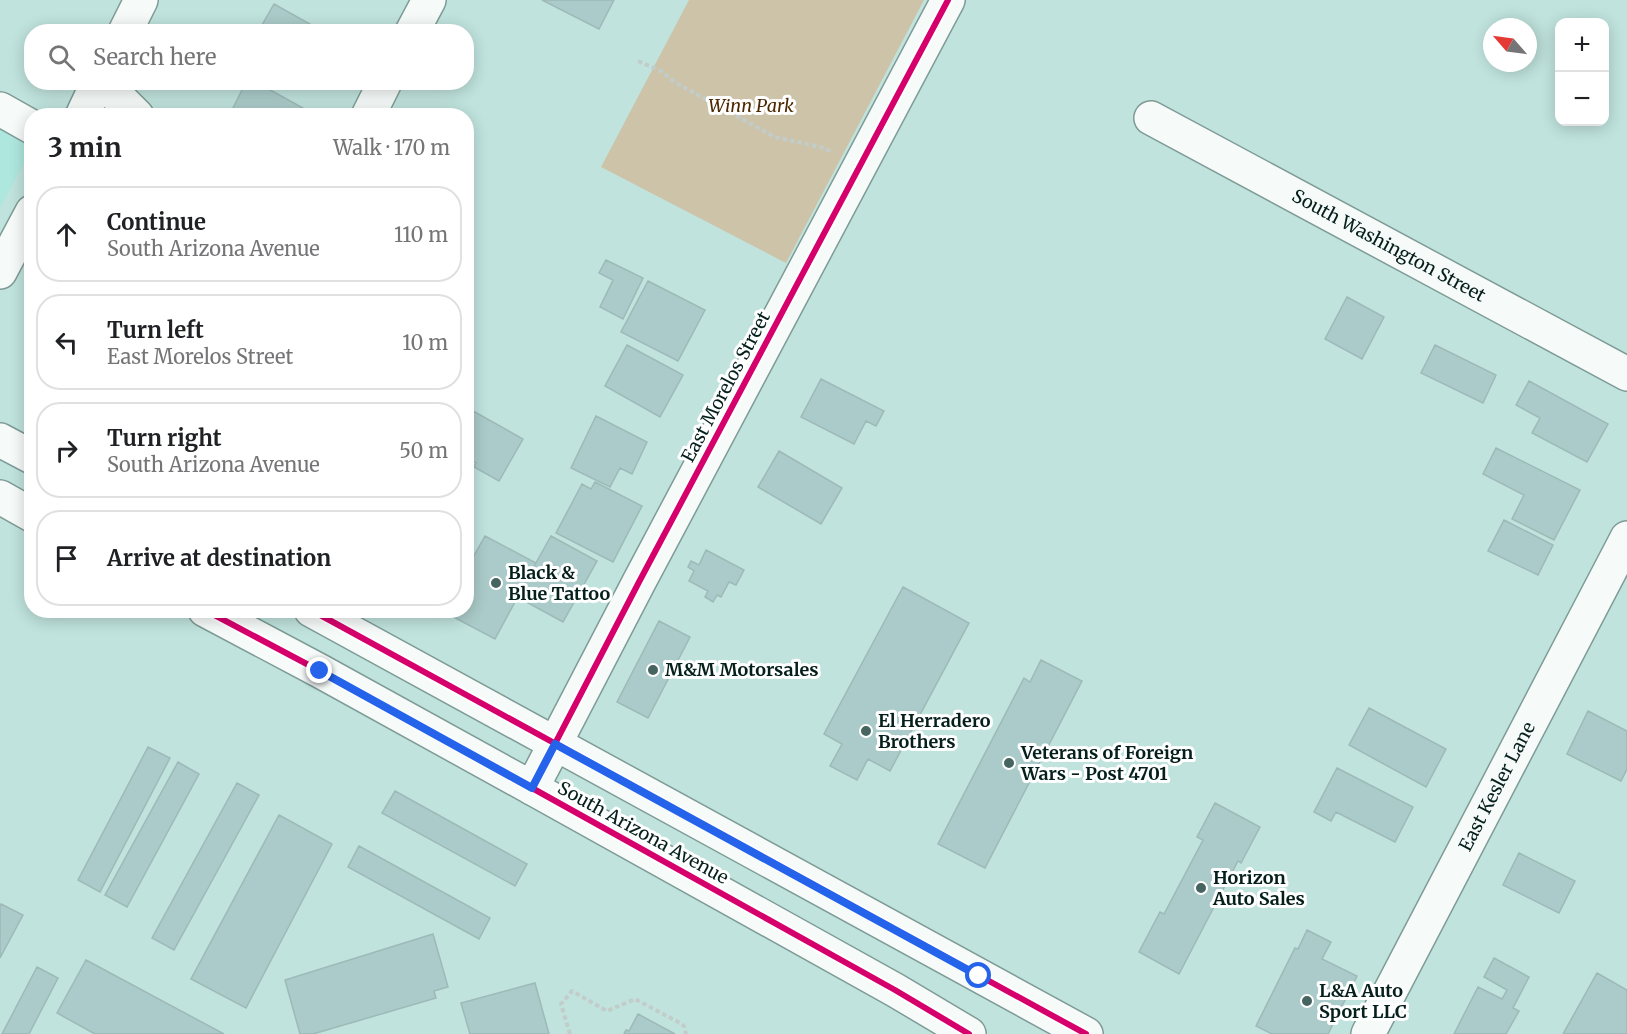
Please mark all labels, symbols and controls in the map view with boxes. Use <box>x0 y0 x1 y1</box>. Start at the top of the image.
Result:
north arrow <box>1483 18 1537 72</box>
map controls <box>1555 18 1609 126</box>
button: + <box>1555 18 1609 72</box>
search box <box>24 24 474 90</box>
icon: search <box>45 41 78 74</box>
text: Search here <box>93 43 216 71</box>
button: − <box>1555 72 1609 126</box>
park label: Winn Park <box>708 94 794 117</box>
text: 3 min <box>48 131 122 164</box>
text: Walk · 170 m <box>333 135 450 160</box>
street label: South Washington Street <box>1288 184 1490 307</box>
text: Continue <box>107 208 206 236</box>
icon: ahead <box>50 218 83 251</box>
text: 110 m <box>394 222 448 247</box>
text: South Arizona Avenue <box>107 236 320 261</box>
street label: East Morelos Street <box>676 307 775 466</box>
text: Turn left <box>107 316 204 344</box>
icon: left <box>50 326 83 359</box>
text: 10 m <box>402 330 448 355</box>
text: East Morelos Street <box>107 344 293 369</box>
text: Turn right <box>107 424 221 452</box>
icon: right <box>50 434 83 467</box>
text: 50 m <box>399 438 448 463</box>
text: South Arizona Avenue <box>107 452 320 477</box>
icon: arrive <box>50 542 83 575</box>
text: Arrive at destination <box>107 544 331 572</box>
place label: Black & Blue Tattoo <box>508 561 610 605</box>
marker: Black & Blue Tattoo <box>489 576 503 590</box>
route end <box>306 657 332 683</box>
place label: M&M Motorsales <box>665 658 819 681</box>
marker: M&M Motorsales <box>646 663 660 677</box>
place label: El Herradero Brothers <box>878 709 991 753</box>
street label: East Kesler Lane <box>1453 718 1540 855</box>
marker: El Herradero Brothers <box>859 724 873 738</box>
place label: Veterans of Foreign Wars - Post 4701 <box>1020 741 1193 785</box>
marker: Veterans of Foreign Wars - Post 4701 <box>1002 756 1016 770</box>
street label: South Arizona Avenue <box>554 776 733 889</box>
place label: Horizon Auto Sales <box>1212 866 1305 910</box>
marker: Horizon Auto Sales <box>1194 881 1208 895</box>
route start <box>965 962 991 988</box>
place label: L&A Auto Sport LLC <box>1319 979 1407 1023</box>
marker: L&A Auto Sport LLC <box>1300 994 1314 1008</box>

